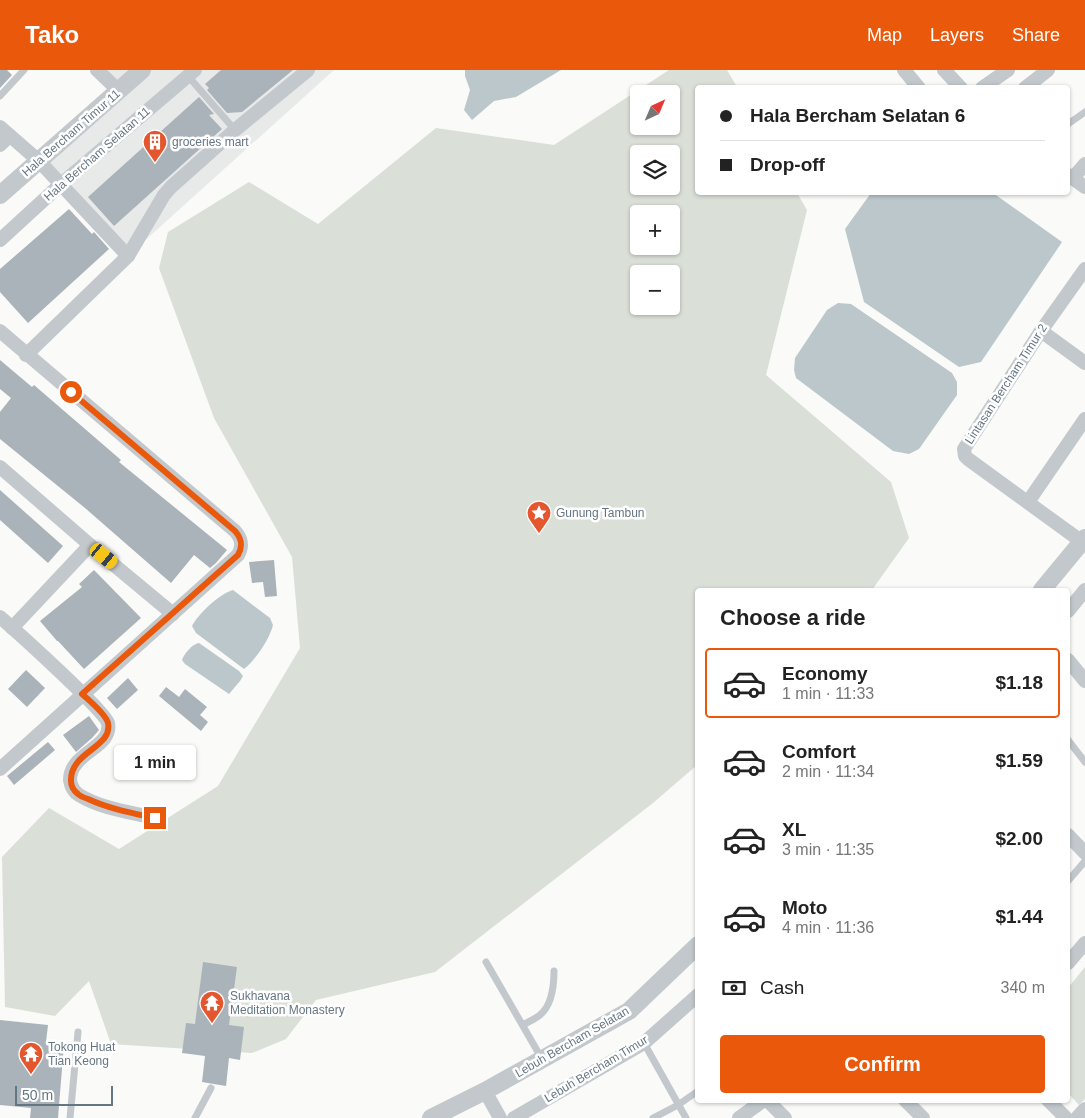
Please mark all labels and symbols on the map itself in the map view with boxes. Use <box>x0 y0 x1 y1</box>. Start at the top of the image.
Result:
north arrow <box>630 85 680 135</box>
street label: Hala Bercham Timur 11 <box>19 86 123 179</box>
street label: Hala Bercham Selatan 11 <box>41 104 153 204</box>
building icon: groceries mart <box>142 129 168 163</box>
place label: groceries mart <box>172 135 249 149</box>
street label: Lintasan Bercham Timur 2 <box>962 321 1050 447</box>
route start <box>60 381 82 403</box>
place icon: Gunung Tambun <box>526 500 552 534</box>
place label: Gunung Tambun <box>556 506 645 520</box>
car <box>87 541 120 571</box>
callout: 1 min <box>114 746 196 780</box>
route end <box>144 807 166 829</box>
place label: Sukhavana Meditation Monastery <box>230 989 345 1017</box>
temple icon: Sukhavana Meditation Monastery <box>199 990 225 1024</box>
street label: Lebuh Bercham Selatan <box>513 1004 631 1080</box>
street label: Lebuh Bercham Timur <box>542 1033 650 1105</box>
place label: Tokong Huat Tian Keong <box>48 1040 116 1068</box>
temple icon: Tokong Huat Tian Keong <box>18 1041 44 1075</box>
scale bar <box>15 1083 112 1106</box>

